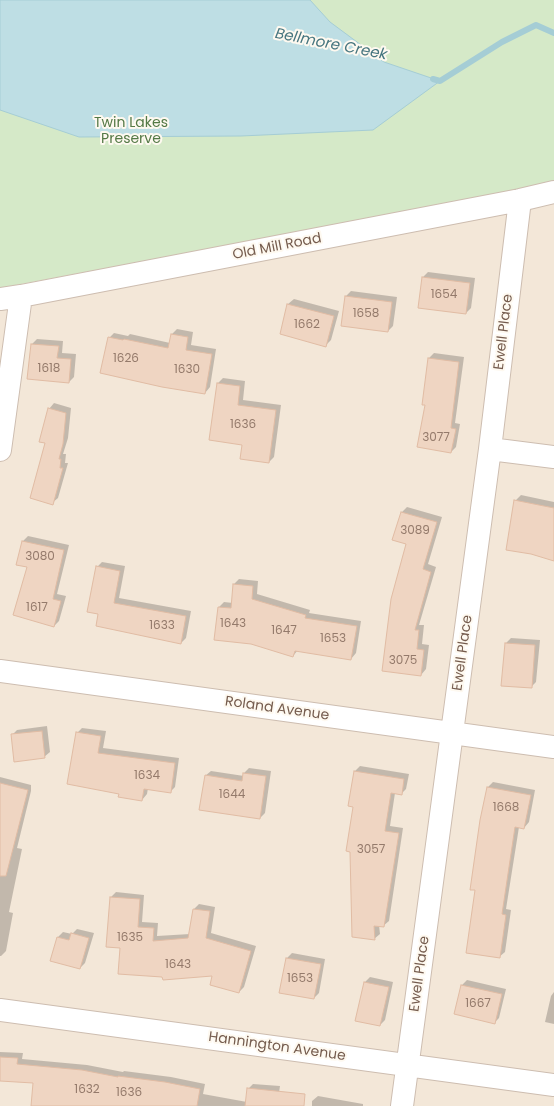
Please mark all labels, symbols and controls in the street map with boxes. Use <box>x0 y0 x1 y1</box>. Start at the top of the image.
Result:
water label: Bellmore Creek <box>273 25 389 65</box>
park label: Twin Lakes Preserve <box>94 115 168 148</box>
street label: Old Mill Road <box>231 230 323 264</box>
house number: 1654 <box>431 288 457 302</box>
street label: Ewell Place <box>491 293 517 371</box>
house number: 1658 <box>353 307 379 321</box>
house number: 1662 <box>294 318 320 332</box>
house number: 1626 <box>113 352 139 366</box>
house number: 1618 <box>38 362 60 376</box>
house number: 1630 <box>174 363 200 377</box>
house number: 1636 <box>230 418 256 432</box>
house number: 3077 <box>422 431 450 445</box>
house number: 3089 <box>400 524 430 538</box>
house number: 3080 <box>25 550 55 564</box>
house number: 1617 <box>26 601 48 615</box>
street label: Ewell Place <box>449 614 477 692</box>
house number: 1643 <box>220 617 246 631</box>
house number: 1633 <box>149 619 175 633</box>
house number: 1647 <box>271 624 297 638</box>
house number: 1653 <box>320 632 346 646</box>
house number: 3075 <box>389 654 417 668</box>
street label: Roland Avenue <box>224 693 330 725</box>
house number: 1634 <box>134 769 160 783</box>
house number: 1644 <box>219 788 245 802</box>
house number: 1668 <box>493 801 519 815</box>
house number: 3057 <box>357 843 385 857</box>
house number: 1635 <box>117 931 143 945</box>
street label: Ewell Place <box>406 935 434 1013</box>
house number: 1643 <box>165 958 191 972</box>
house number: 1653 <box>287 972 313 986</box>
house number: 1667 <box>465 997 491 1011</box>
street label: Hannington Avenue <box>207 1029 347 1065</box>
house number: 1632 <box>74 1083 100 1097</box>
house number: 1636 <box>116 1086 142 1100</box>

